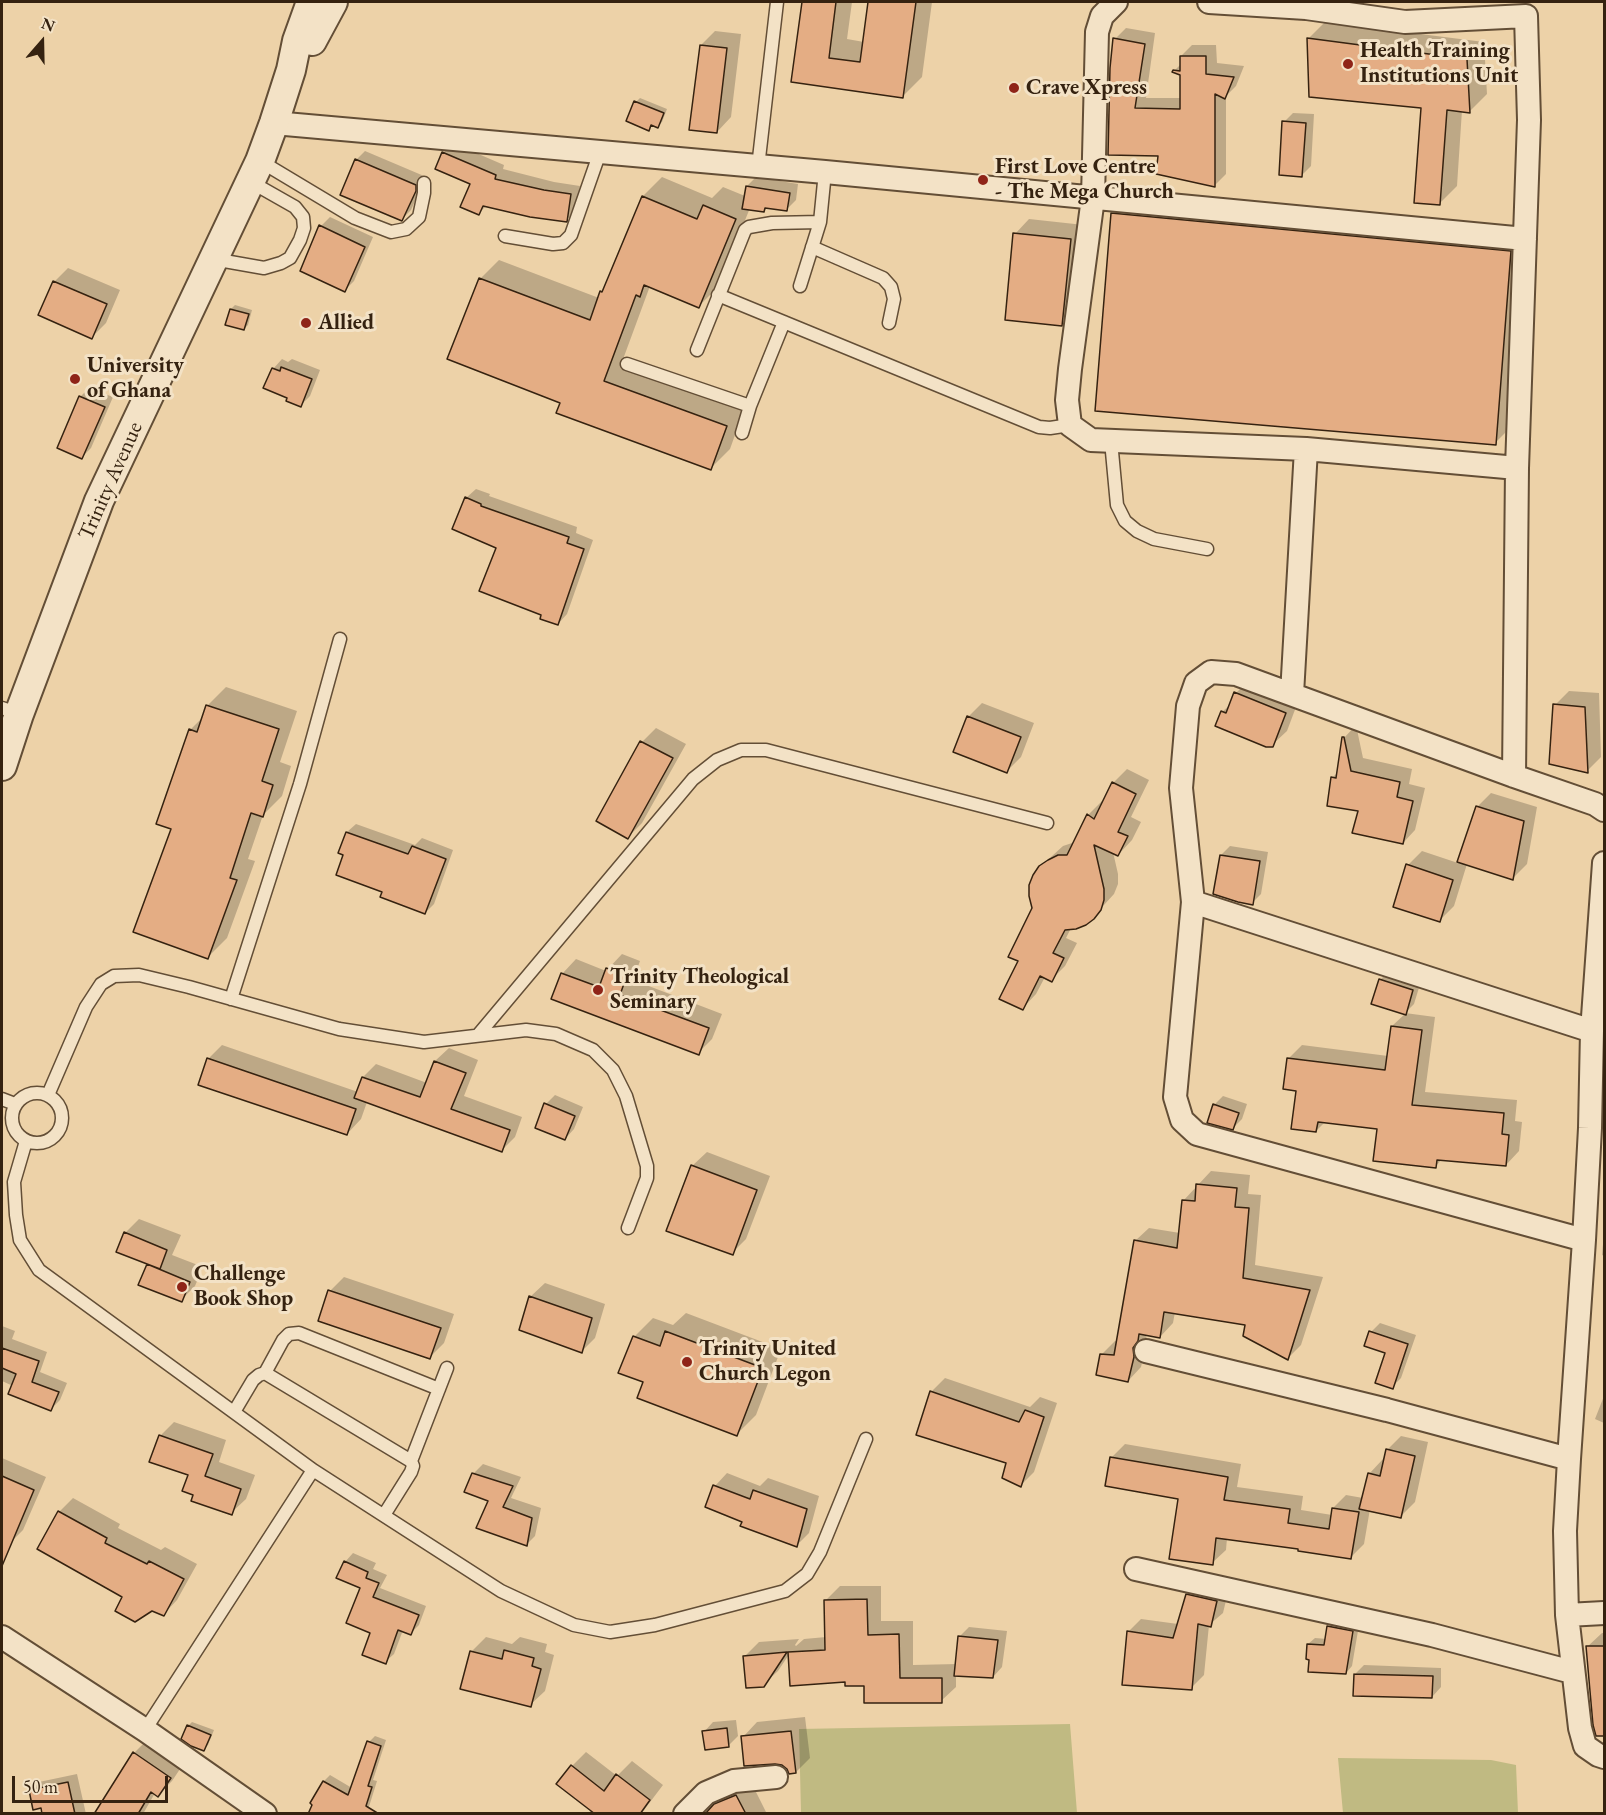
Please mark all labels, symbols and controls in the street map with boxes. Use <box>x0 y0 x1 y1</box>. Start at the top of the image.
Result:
north arrow <box>12 12 72 72</box>
text: N <box>39 13 58 37</box>
place label: Health Training Institutions Unit <box>1360 38 1518 90</box>
marker: Health Training Institutions Unit <box>1341 57 1355 71</box>
place label: Crave Xpress <box>1026 75 1147 101</box>
marker: Crave Xpress <box>1007 81 1021 95</box>
place label: First Love Centre - The Mega Church <box>995 154 1174 206</box>
marker: First Love Centre - The Mega Church <box>976 173 990 187</box>
place label: Allied <box>318 310 374 336</box>
marker: Allied <box>299 316 313 330</box>
place label: University of Ghana <box>87 353 184 404</box>
marker: University of Ghana <box>68 372 82 386</box>
street label: Trinity Avenue <box>73 418 149 544</box>
place label: Trinity Theological Seminary <box>610 964 789 1016</box>
marker: Trinity Theological Seminary <box>591 983 605 997</box>
place label: Challenge Book Shop <box>194 1261 293 1312</box>
marker: Challenge Book Shop <box>175 1280 189 1294</box>
place label: Trinity United Church Legon <box>699 1336 836 1388</box>
marker: Trinity United Church Legon <box>680 1355 694 1369</box>
scale bar <box>15 1764 171 1802</box>
text: 50 m <box>23 1775 58 1798</box>

